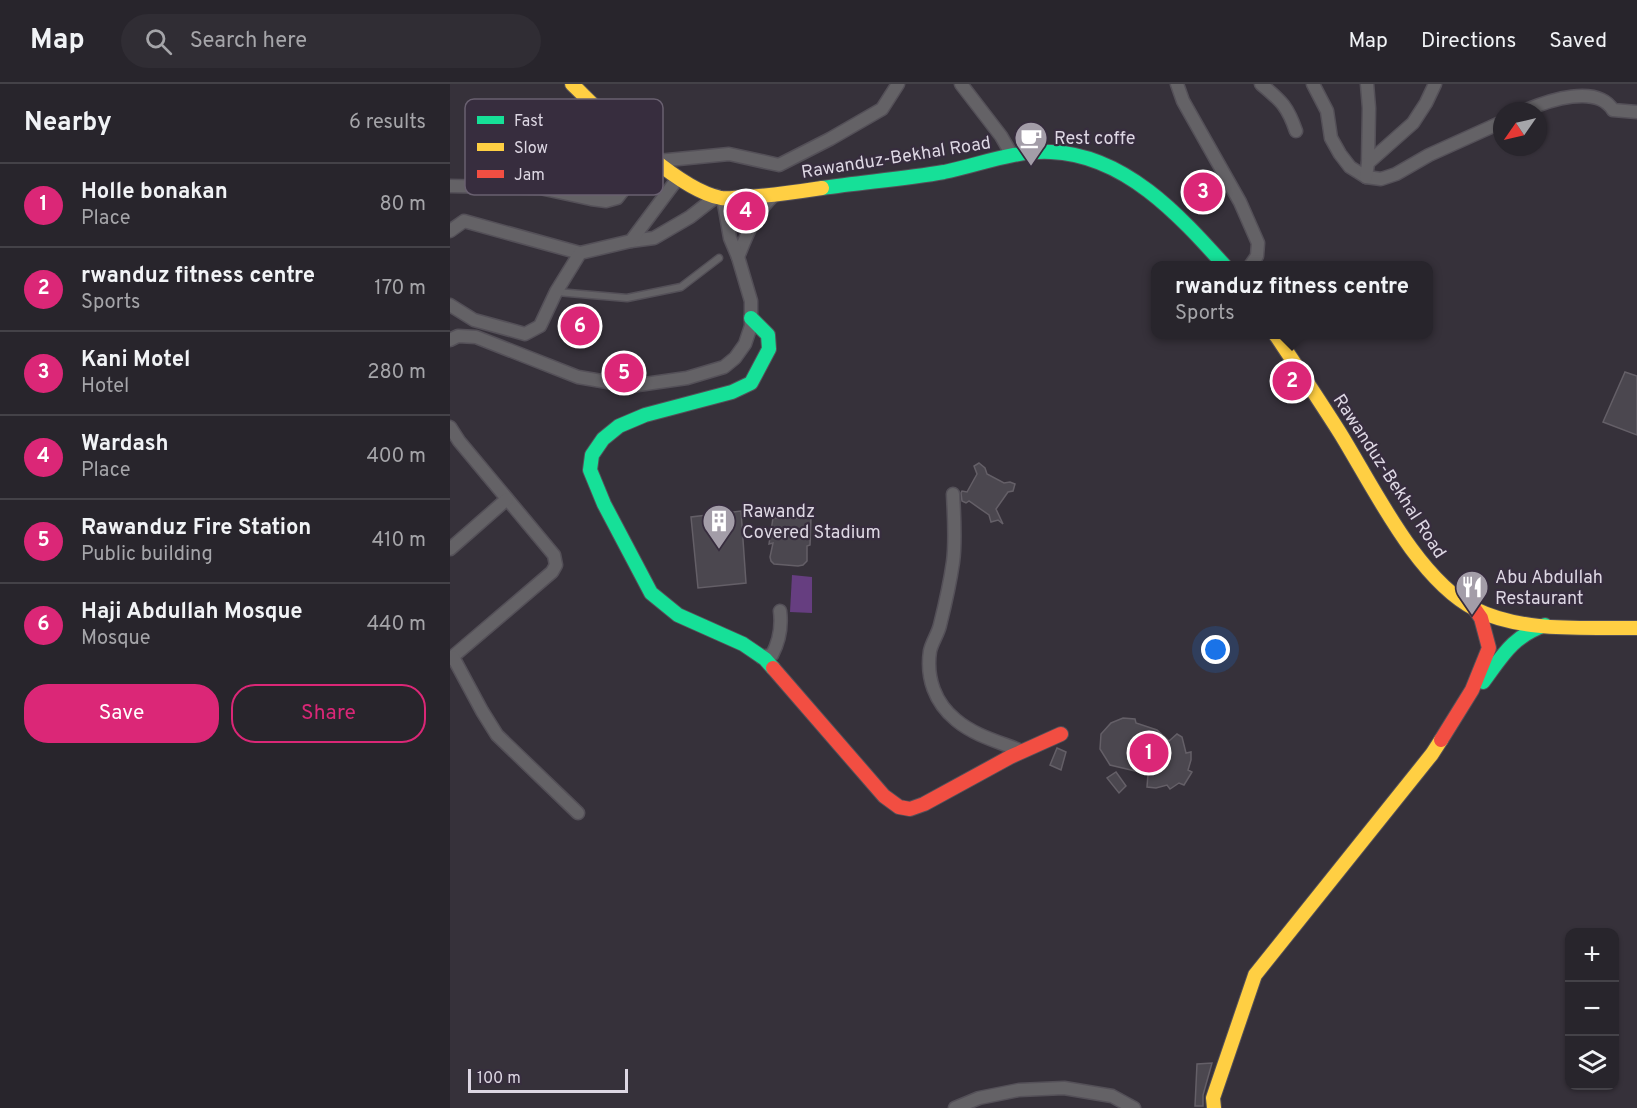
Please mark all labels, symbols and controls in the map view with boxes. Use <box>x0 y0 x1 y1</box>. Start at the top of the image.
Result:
search box <box>121 14 541 68</box>
text: Map <box>30 23 85 59</box>
icon: search <box>142 25 175 58</box>
text: Search here <box>190 28 307 55</box>
text: Map <box>1348 28 1388 55</box>
text: Directions <box>1421 28 1516 55</box>
text: Saved <box>1549 28 1607 55</box>
legend <box>465 99 663 195</box>
north arrow <box>1493 102 1547 156</box>
text: Nearby <box>24 107 112 140</box>
text: 6 results <box>349 110 426 136</box>
text: Fast <box>514 112 544 132</box>
cafe icon: Rest coffe <box>1013 120 1049 167</box>
place label: Rest coffe <box>1054 128 1135 151</box>
street label: Rawanduz-Bekhal Road <box>800 132 993 185</box>
text: Slow <box>514 139 548 159</box>
text: Jam <box>514 166 545 186</box>
pin: 3 <box>1184 170 1222 214</box>
text: Holle bonakan <box>81 179 228 206</box>
pin: 4 <box>726 188 766 234</box>
text: 1 <box>40 192 48 218</box>
text: 80 m <box>380 192 426 218</box>
text: Place <box>81 206 131 232</box>
popup <box>1151 261 1433 339</box>
text: rwanduz fitness centre <box>81 263 315 290</box>
text: rwanduz fitness centre <box>1175 274 1409 301</box>
text: 2 <box>37 276 50 302</box>
text: 170 m <box>374 276 426 302</box>
text: Sports <box>81 290 141 316</box>
text: Sports <box>1175 301 1235 327</box>
pin: 6 <box>560 304 600 348</box>
text: Kani Motel <box>81 347 190 374</box>
pin: 5 <box>604 350 644 396</box>
pin: 2 <box>1272 358 1312 404</box>
text: 3 <box>38 360 50 386</box>
text: 280 m <box>367 360 426 386</box>
text: Hotel <box>81 374 129 400</box>
street label: Rawanduz-Bekhal Road <box>1327 390 1451 563</box>
text: Wardash <box>81 431 169 458</box>
text: 4 <box>37 444 50 470</box>
text: 400 m <box>366 444 426 470</box>
text: Place <box>81 458 131 484</box>
place label: Rawandz Covered Stadium <box>742 501 881 545</box>
building icon: Rawandz Covered Stadium <box>701 503 737 550</box>
text: Rawanduz Fire Station <box>81 515 311 542</box>
text: 5 <box>37 528 50 554</box>
text: 410 m <box>372 528 426 554</box>
text: Public building <box>81 542 213 568</box>
place label: Abu Abdullah Restaurant <box>1495 567 1603 611</box>
restaurant icon: Abu Abdullah Restaurant <box>1454 569 1490 616</box>
text: Haji Abdullah Mosque <box>81 599 303 626</box>
text: 6 <box>37 612 50 638</box>
text: 440 m <box>367 612 426 638</box>
text: Mosque <box>81 626 150 652</box>
your location <box>1201 635 1230 664</box>
button: Save <box>24 684 219 743</box>
button: Share <box>231 684 426 743</box>
pin: 1 <box>1130 730 1168 776</box>
map controls <box>1565 928 1619 1090</box>
button: + <box>1565 928 1619 982</box>
button: − <box>1565 982 1619 1036</box>
button: layers <box>1565 1036 1619 1090</box>
scale bar <box>468 1066 628 1094</box>
text: 100 m <box>477 1069 521 1089</box>

